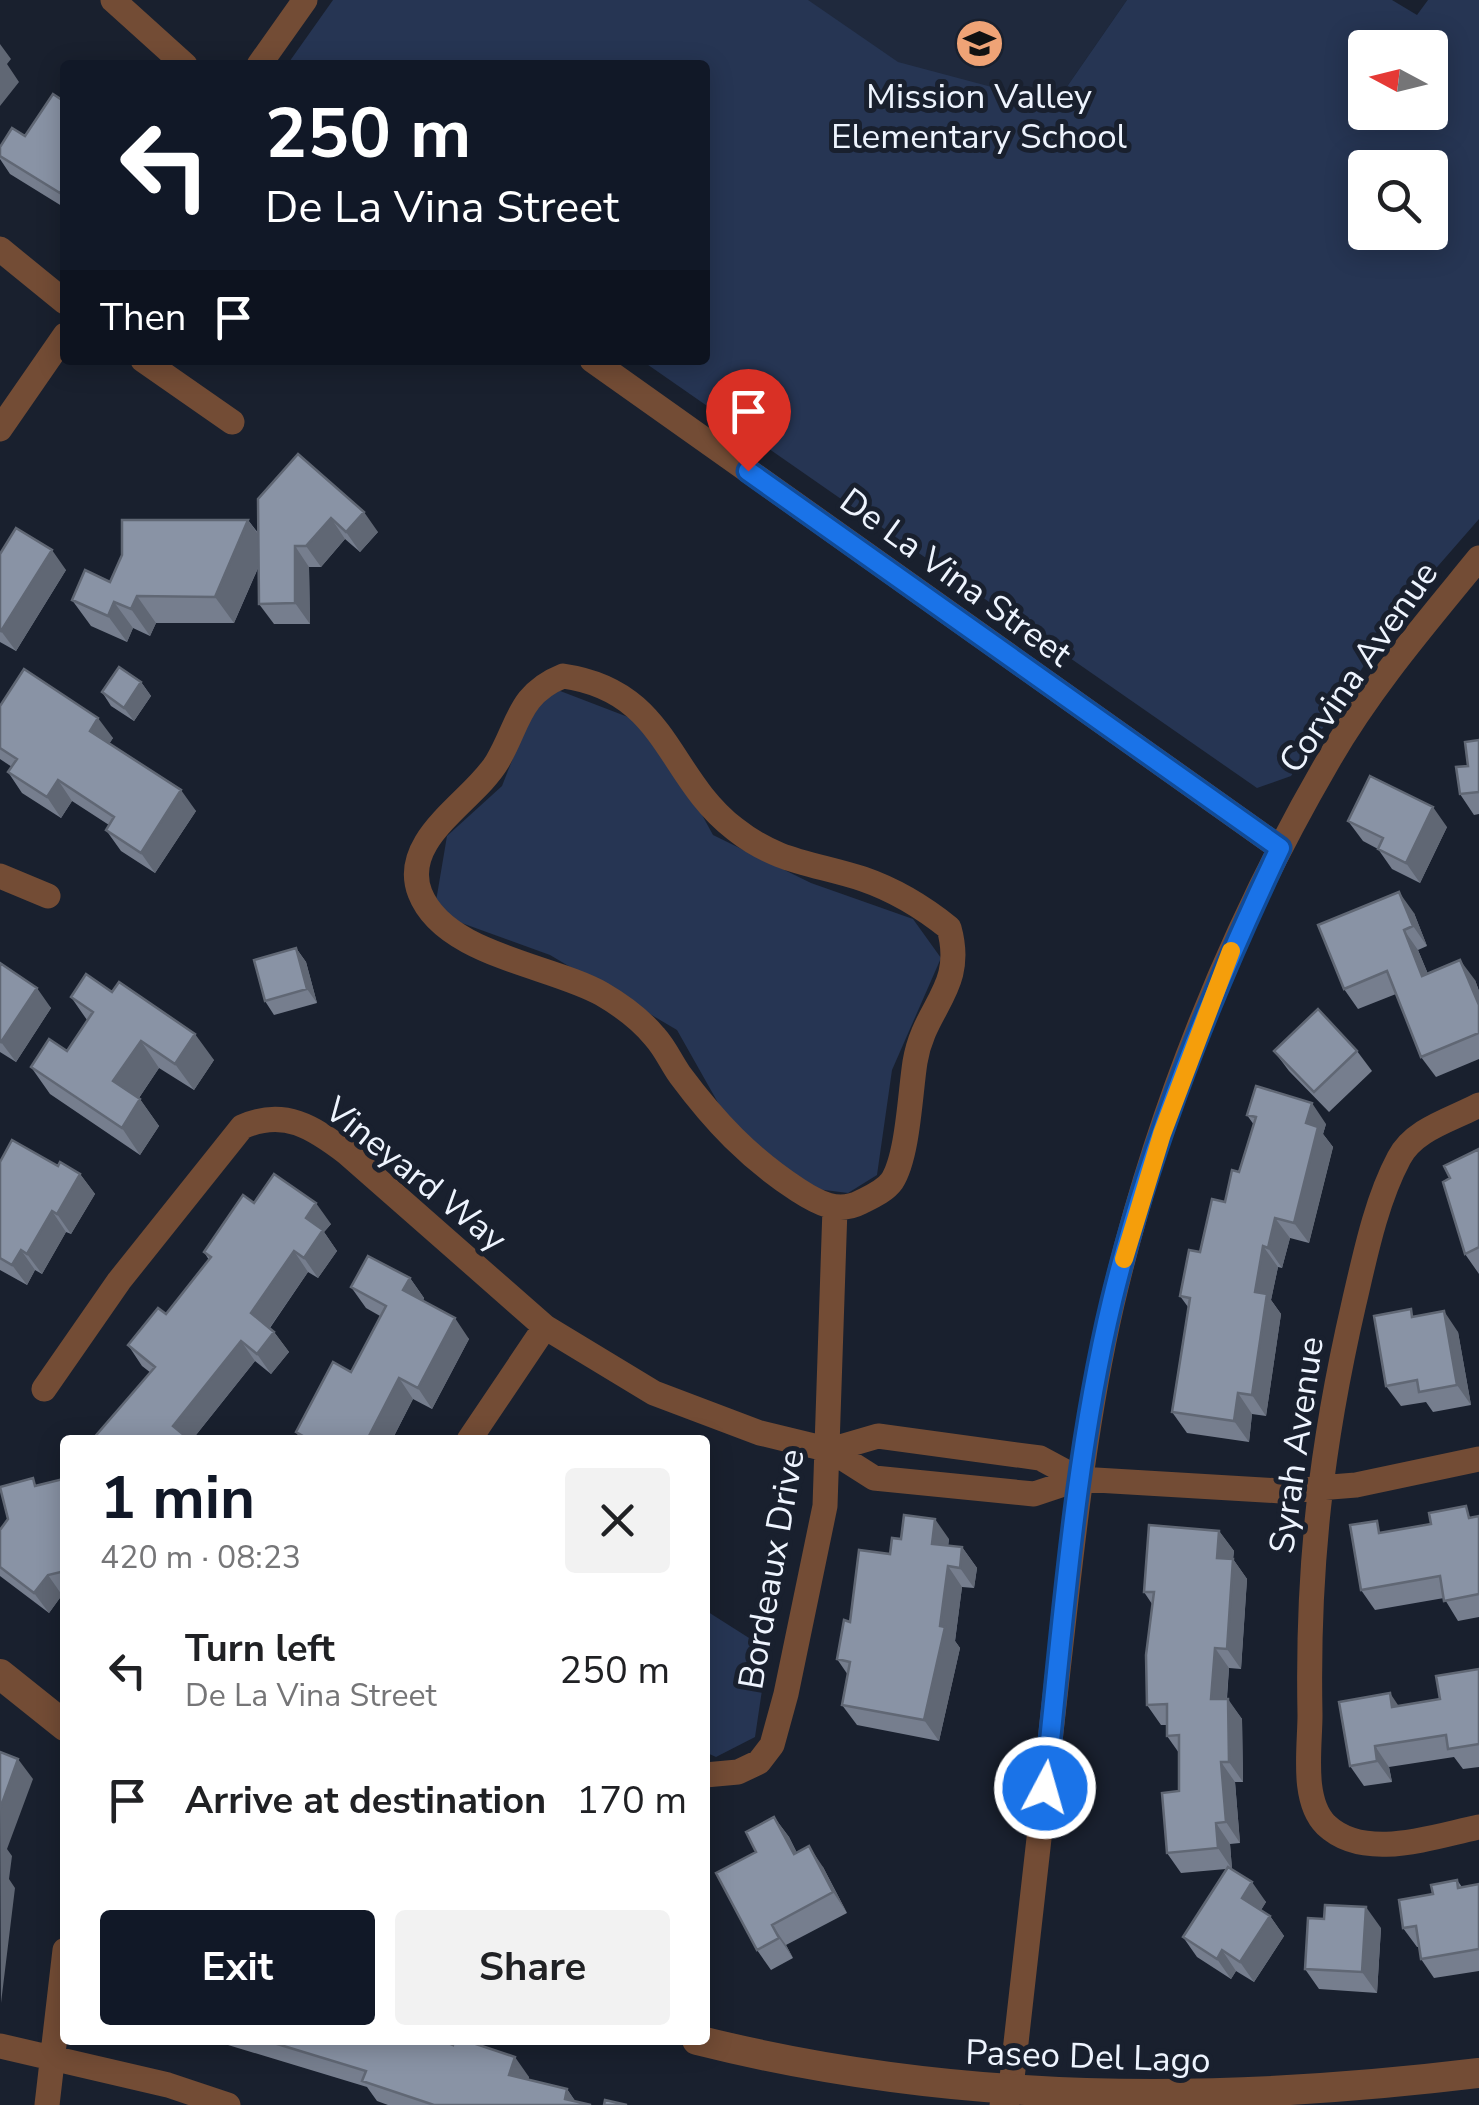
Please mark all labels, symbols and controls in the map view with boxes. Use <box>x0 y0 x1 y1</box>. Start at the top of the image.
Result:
school or university icon: Mission Valley Elementary School <box>953 18 1005 70</box>
north arrow <box>1348 30 1448 130</box>
map controls <box>1348 30 1448 250</box>
place label: Mission Valley Elementary School <box>831 73 1128 160</box>
text: 250 m <box>265 86 471 182</box>
icon: left <box>100 100 230 230</box>
button: search <box>1348 150 1448 250</box>
text: De La Vina Street <box>265 177 619 238</box>
icon: arrive <box>206 290 261 345</box>
text: Then <box>100 292 186 343</box>
pin <box>706 369 791 472</box>
icon: arrive <box>721 384 776 439</box>
street label: De La Vina Street <box>831 477 1081 678</box>
street label: Corvina Avenue <box>1268 552 1449 782</box>
street label: Vineyard Way <box>314 1086 516 1262</box>
street label: Syrah Avenue <box>1258 1334 1335 1556</box>
street label: Bordeaux Drive <box>727 1445 816 1693</box>
text: 1 min <box>100 1457 255 1539</box>
button: close <box>565 1468 670 1573</box>
text: 420 m · 08:23 <box>100 1536 301 1579</box>
text: Turn left <box>185 1623 335 1674</box>
icon: left <box>100 1643 155 1698</box>
text: 250 m <box>559 1645 670 1696</box>
text: De La Vina Street <box>185 1674 437 1717</box>
position arrow <box>993 1736 1097 1840</box>
icon: arrive <box>100 1773 155 1828</box>
text: Arrive at destination <box>185 1775 546 1826</box>
text: 170 m <box>576 1775 687 1826</box>
button: Exit <box>100 1910 375 2025</box>
button: Share <box>395 1910 670 2025</box>
street label: Paseo Del Lago <box>965 2029 1211 2084</box>

